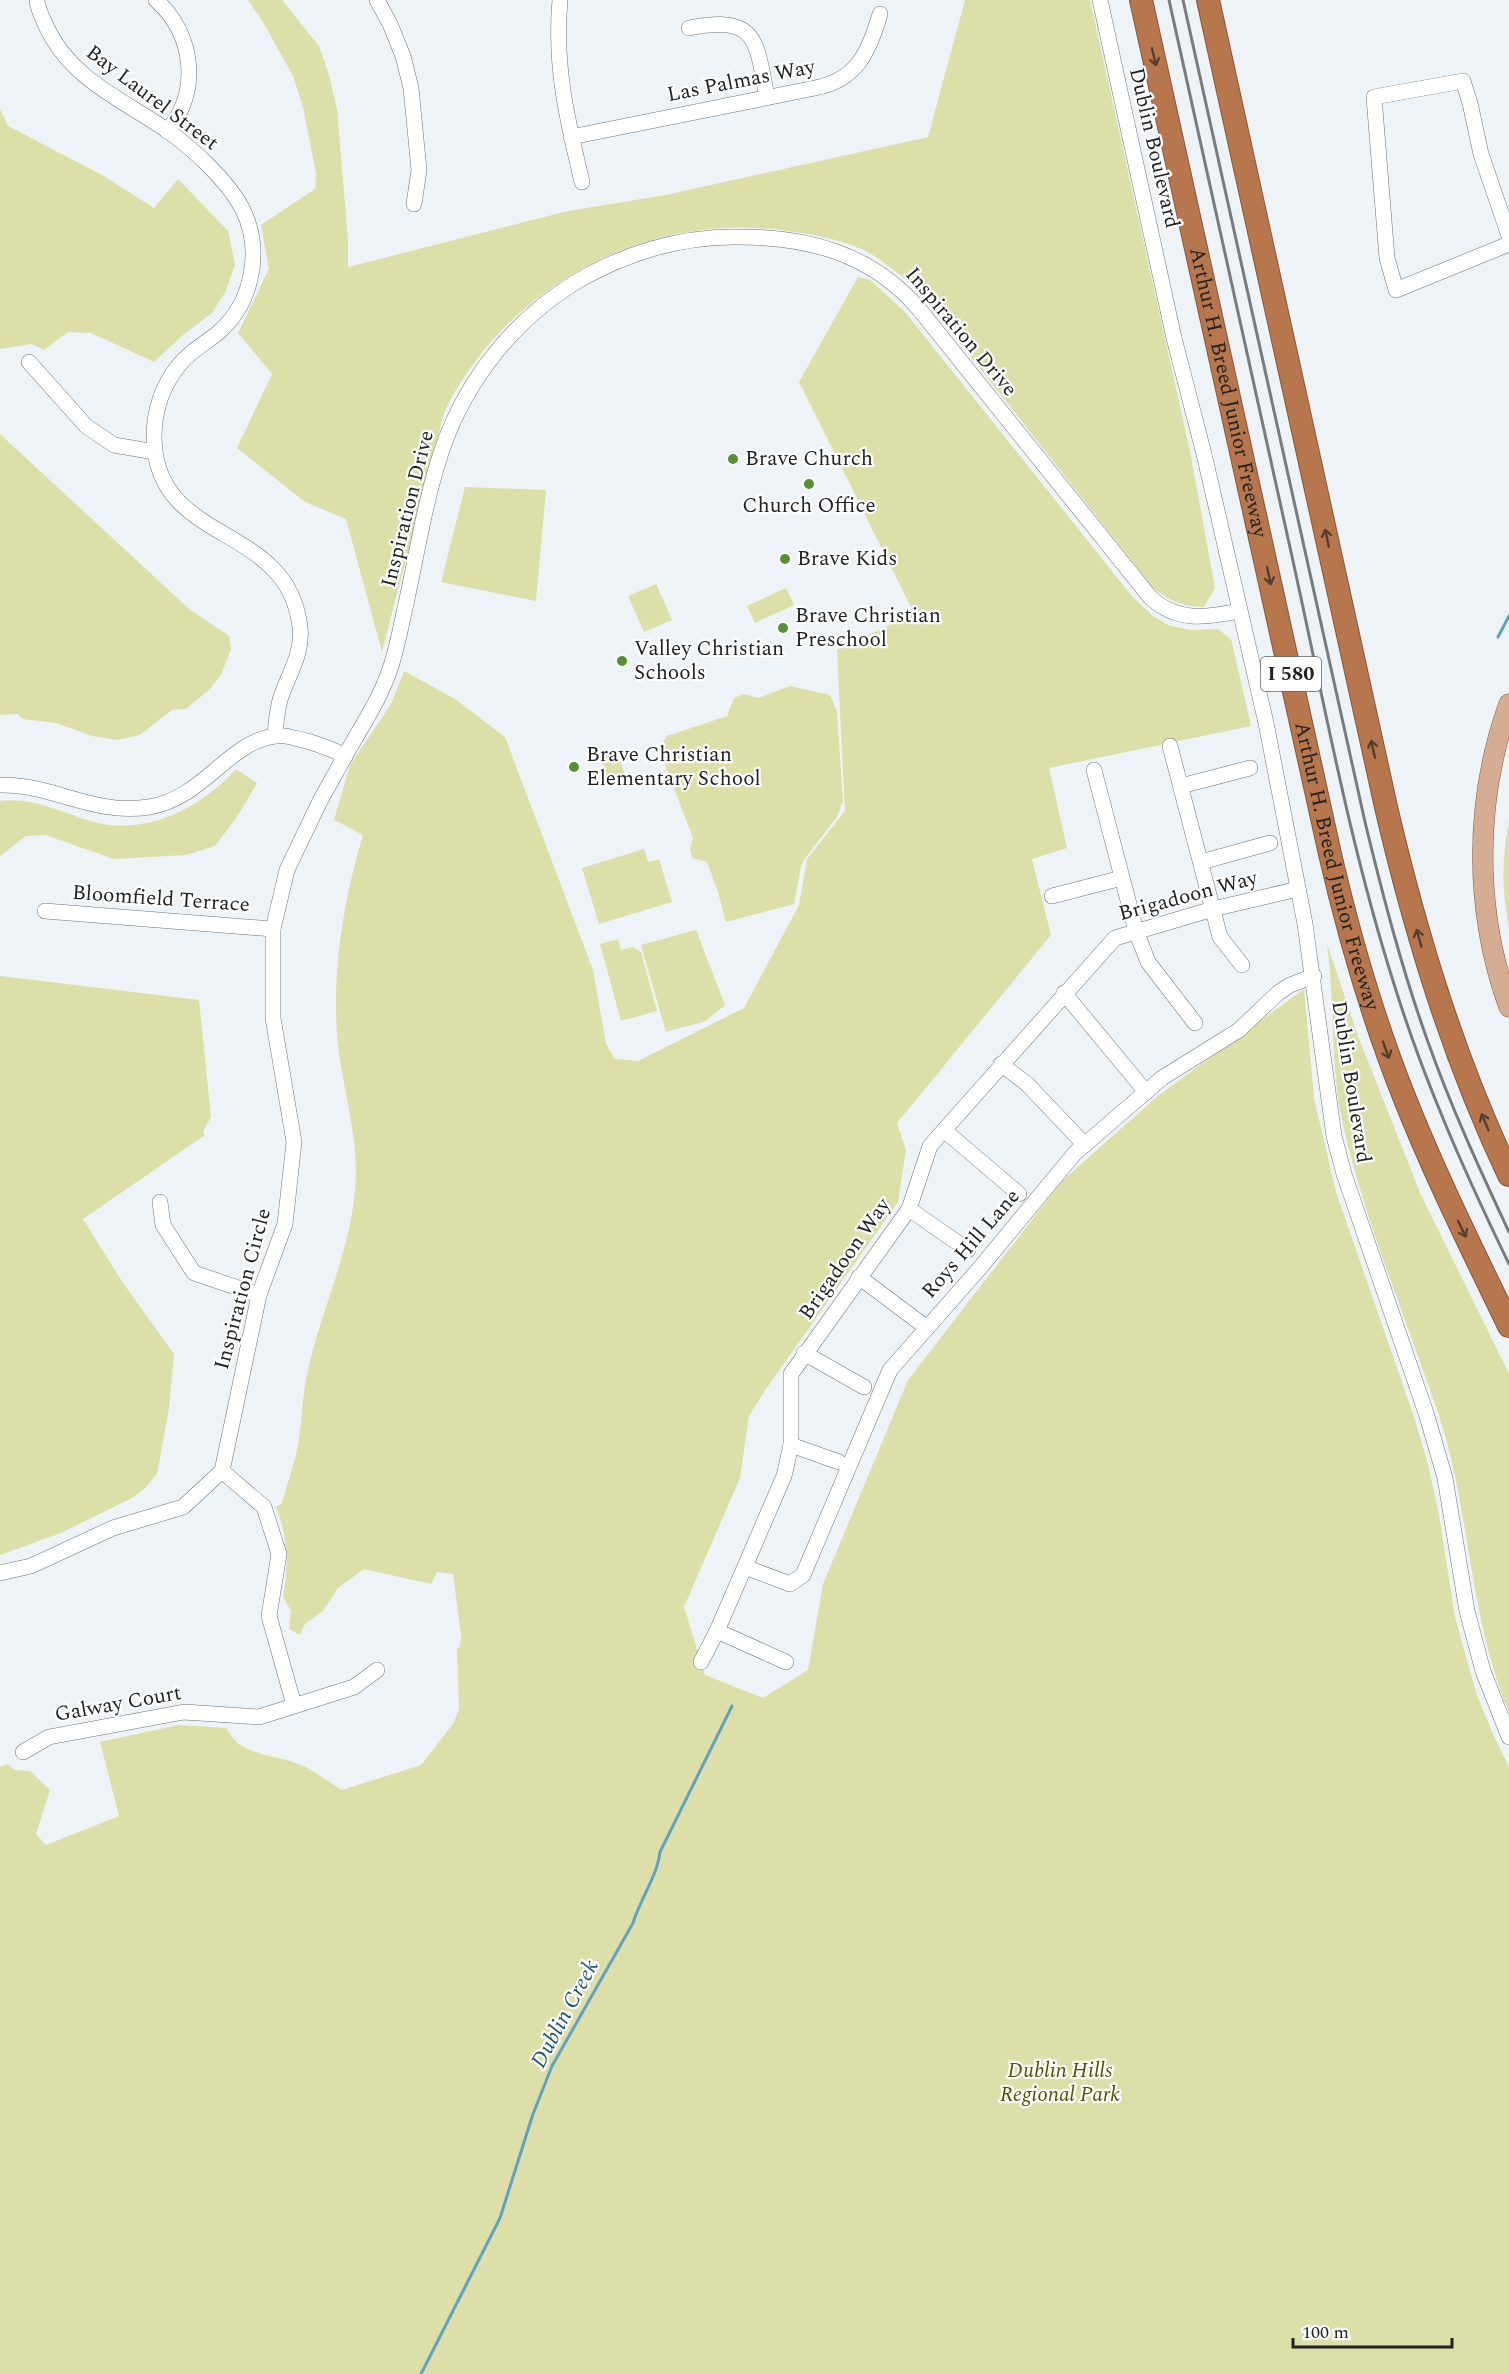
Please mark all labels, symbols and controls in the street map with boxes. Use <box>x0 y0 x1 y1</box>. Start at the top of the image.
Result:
street label: Bay Laurel Street <box>79 37 225 159</box>
one-way arrow <box>1149 47 1160 66</box>
street label: Las Palmas Way <box>664 51 819 111</box>
street label: Dublin Boulevard <box>1120 65 1188 231</box>
street label: Arthur H. Breed Junior Freeway <box>1180 244 1276 542</box>
street label: Inspiration Drive <box>897 260 1025 404</box>
street label: Inspiration Drive <box>373 427 443 591</box>
place label: Brave Church <box>745 443 873 475</box>
marker: Brave Church <box>726 452 740 466</box>
marker: Church Office <box>802 477 816 491</box>
place label: Church Office <box>742 490 876 522</box>
one-way arrow <box>1321 529 1332 548</box>
place label: Brave Kids <box>797 543 897 575</box>
marker: Brave Kids <box>778 552 792 566</box>
one-way arrow <box>1263 566 1275 585</box>
place label: Brave Christian Preschool <box>795 600 941 656</box>
marker: Brave Christian Preschool <box>776 621 790 635</box>
place label: Valley Christian Schools <box>634 633 784 689</box>
marker: Valley Christian Schools <box>615 654 629 668</box>
road number: I 580 <box>1261 657 1321 691</box>
street label: Arthur H. Breed Junior Freeway <box>1285 719 1388 1016</box>
place label: Brave Christian Elementary School <box>586 739 761 795</box>
one-way arrow <box>1367 740 1379 759</box>
marker: Brave Christian Elementary School <box>567 760 581 774</box>
street label: Brigadoon Way <box>1115 862 1262 930</box>
street label: Bloomfield Terrace <box>71 877 251 921</box>
one-way arrow <box>1413 929 1424 948</box>
street label: Dublin Boulevard <box>1322 999 1380 1165</box>
one-way arrow <box>1382 1040 1393 1059</box>
one-way arrow <box>1479 1113 1490 1131</box>
street label: Roys Hill Lane <box>914 1182 1028 1306</box>
street label: Brigadoon Way <box>791 1191 900 1327</box>
street label: Inspiration Circle <box>206 1205 280 1373</box>
one-way arrow <box>1457 1220 1469 1238</box>
street label: Galway Court <box>52 1677 184 1731</box>
water label: Dublin Creek <box>523 1954 607 2074</box>
park label: Dublin Hills Regional Park <box>1000 2055 1120 2111</box>
scale bar <box>1293 2311 1452 2349</box>
text: 100 m <box>1302 2319 1349 2346</box>

